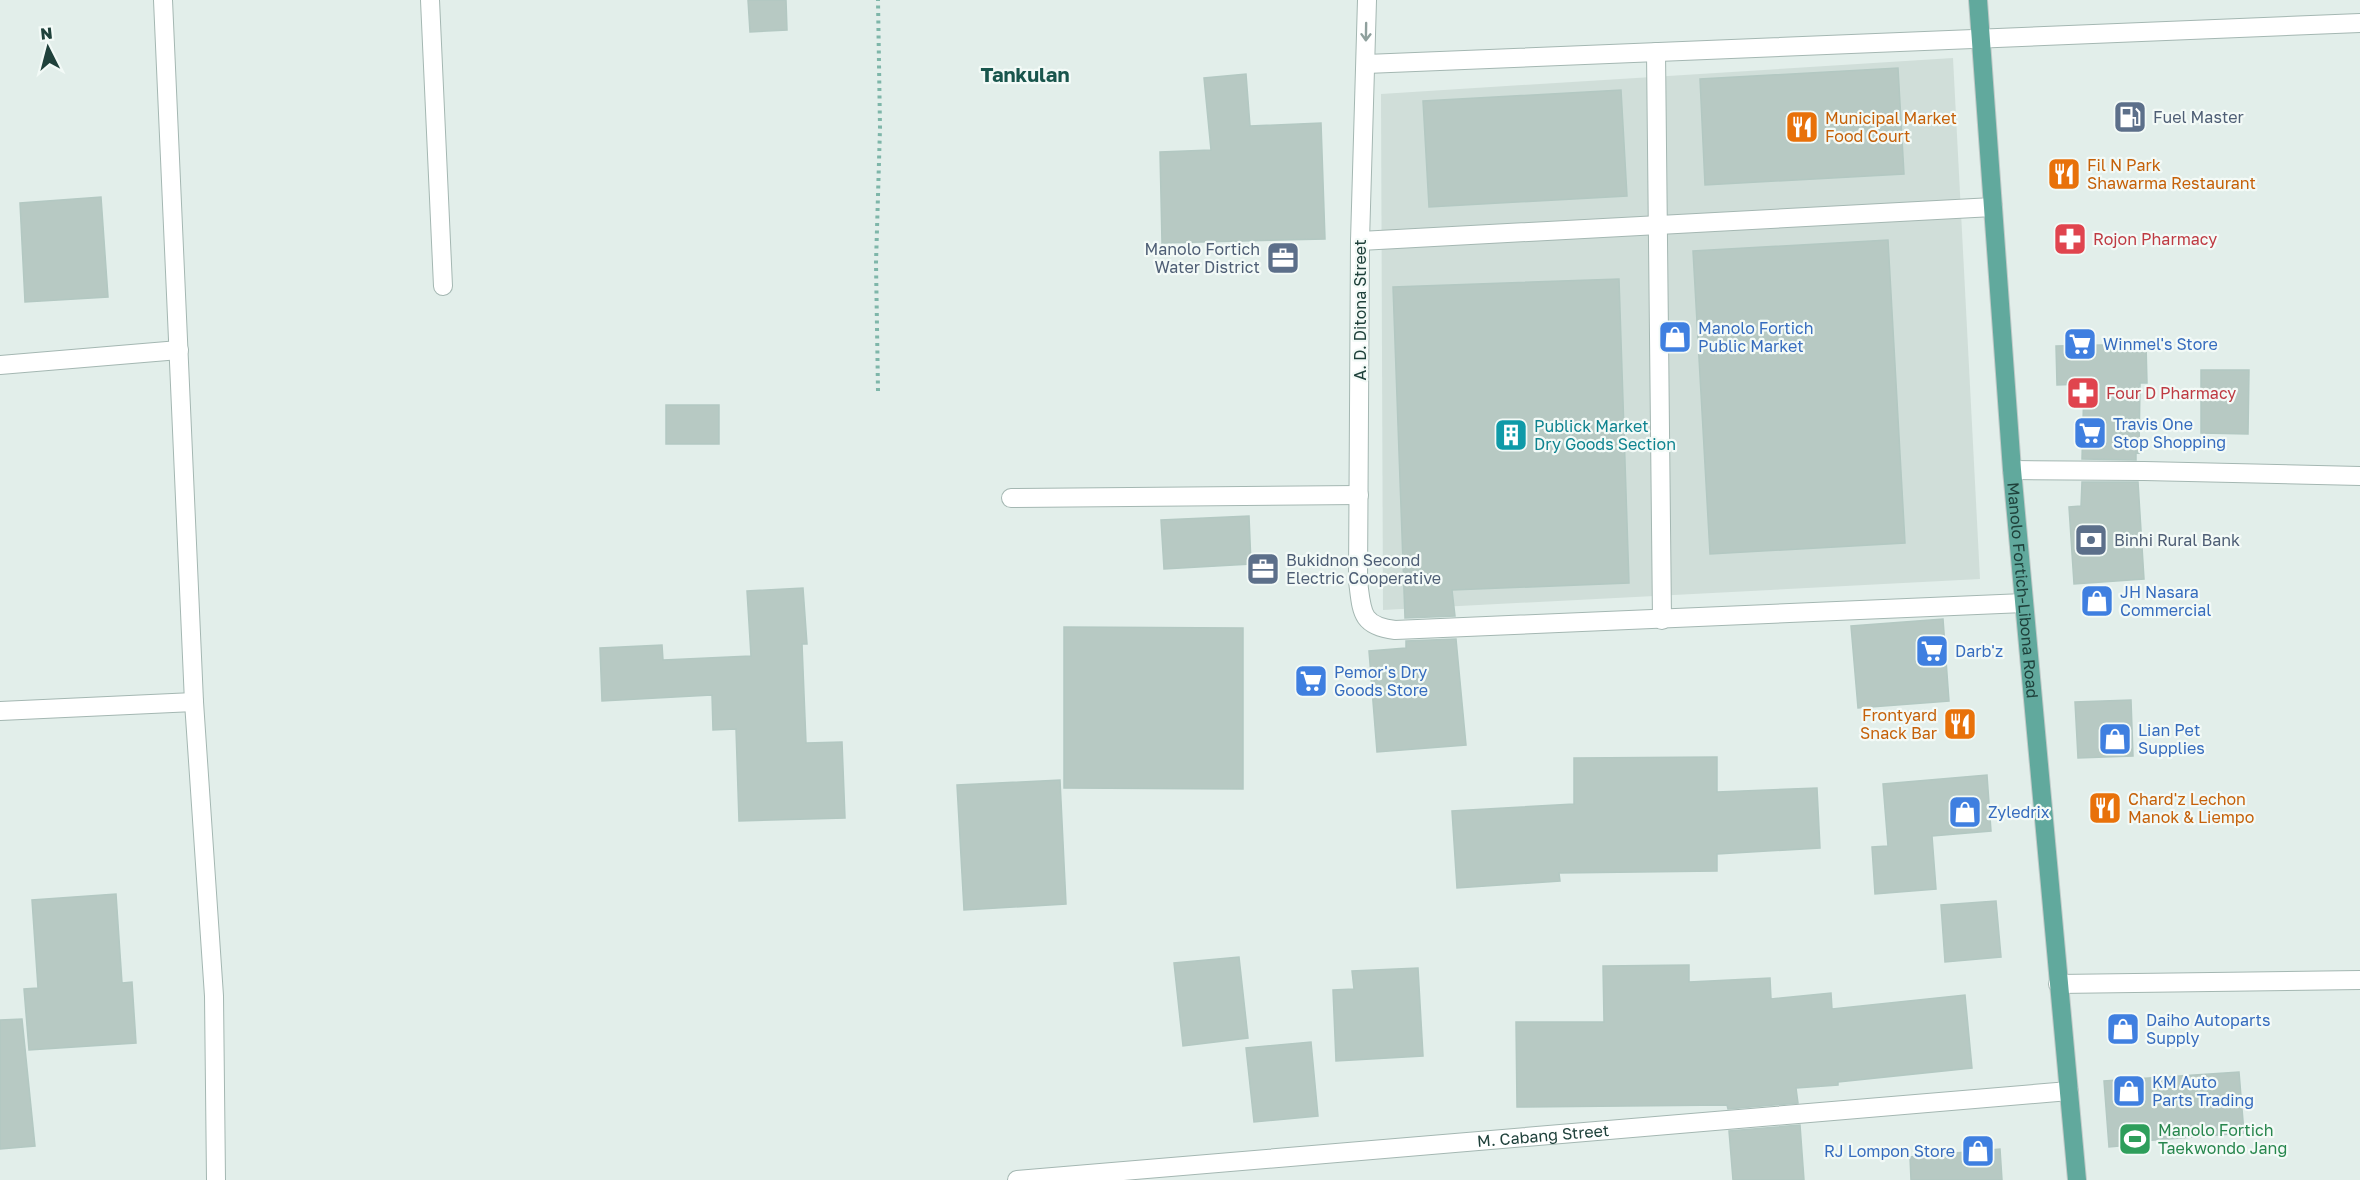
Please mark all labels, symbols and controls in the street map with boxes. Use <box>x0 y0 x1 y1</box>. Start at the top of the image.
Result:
north arrow <box>18 18 78 78</box>
one-way arrow <box>1361 21 1372 41</box>
text: N <box>39 23 54 44</box>
district label: Tankulan <box>981 62 1070 86</box>
fuel station icon: Fuel Master <box>2112 99 2148 135</box>
place label: Fuel Master <box>2153 107 2244 127</box>
place label: Municipal Market Food Court <box>1825 108 1957 146</box>
restaurant icon: Municipal Market Food Court <box>1784 109 1820 145</box>
place label: Fil N Park Shawarma Restaurant <box>2087 155 2256 193</box>
restaurant icon: Fil N Park Shawarma Restaurant <box>2046 156 2082 192</box>
pharmacy icon: Rojon Pharmacy <box>2052 221 2088 257</box>
place label: Rojon Pharmacy <box>2093 229 2217 249</box>
place label: Manolo Fortich Water District <box>1144 239 1260 277</box>
street label: A. D. Ditona Street <box>1350 239 1370 381</box>
office icon: Manolo Fortich Water District <box>1265 240 1301 276</box>
place label: Manolo Fortich Public Market <box>1698 318 1814 356</box>
shop icon: Manolo Fortich Public Market <box>1657 319 1693 355</box>
supermarket icon: Winmel's Store <box>2062 326 2098 362</box>
place label: Winmel's Store <box>2103 334 2218 354</box>
pharmacy icon: Four D Pharmacy <box>2065 375 2101 411</box>
place label: Four D Pharmacy <box>2106 383 2236 403</box>
place label: Travis One Stop Shopping <box>2113 414 2226 452</box>
supermarket icon: Travis One Stop Shopping <box>2072 415 2108 451</box>
place label: Publick Market Dry Goods Section <box>1534 416 1676 454</box>
building icon: Publick Market Dry Goods Section <box>1493 417 1529 453</box>
street label: Manolo Fortich-Libona Road <box>2003 481 2043 699</box>
bank icon: Binhi Rural Bank <box>2073 522 2109 558</box>
place label: Binhi Rural Bank <box>2114 530 2240 550</box>
place label: Bukidnon Second Electric Cooperative <box>1286 550 1441 588</box>
office icon: Bukidnon Second Electric Cooperative <box>1245 551 1281 587</box>
place label: JH Nasara Commercial <box>2120 582 2211 620</box>
shop icon: JH Nasara Commercial <box>2079 583 2115 619</box>
supermarket icon: Darb'z <box>1914 633 1950 669</box>
place label: Darb'z <box>1955 641 2003 661</box>
place label: Pemor's Dry Goods Store <box>1334 662 1428 700</box>
supermarket icon: Pemor's Dry Goods Store <box>1293 663 1329 699</box>
place label: Frontyard Snack Bar <box>1860 705 1937 743</box>
restaurant icon: Frontyard Snack Bar <box>1942 706 1978 742</box>
place label: Lian Pet Supplies <box>2138 720 2205 758</box>
shop icon: Lian Pet Supplies <box>2097 721 2133 757</box>
place label: Chard'z Lechon Manok & Liempo <box>2128 789 2254 827</box>
restaurant icon: Chard'z Lechon Manok & Liempo <box>2087 790 2123 826</box>
shop icon: Zyledrix <box>1947 794 1983 830</box>
place label: Zyledrix <box>1988 802 2050 822</box>
place label: Daiho Autoparts Supply <box>2146 1010 2270 1048</box>
shop icon: Daiho Autoparts Supply <box>2105 1011 2141 1047</box>
place label: KM Auto Parts Trading <box>2152 1072 2254 1110</box>
shop icon: KM Auto Parts Trading <box>2111 1073 2147 1109</box>
street label: M. Cabang Street <box>1476 1120 1610 1151</box>
place label: Manolo Fortich Taekwondo Jang <box>2158 1120 2287 1158</box>
sports icon: Manolo Fortich Taekwondo Jang <box>2117 1121 2153 1157</box>
shop icon: RJ Lompon Store <box>1960 1133 1996 1169</box>
place label: RJ Lompon Store <box>1824 1141 1955 1161</box>

